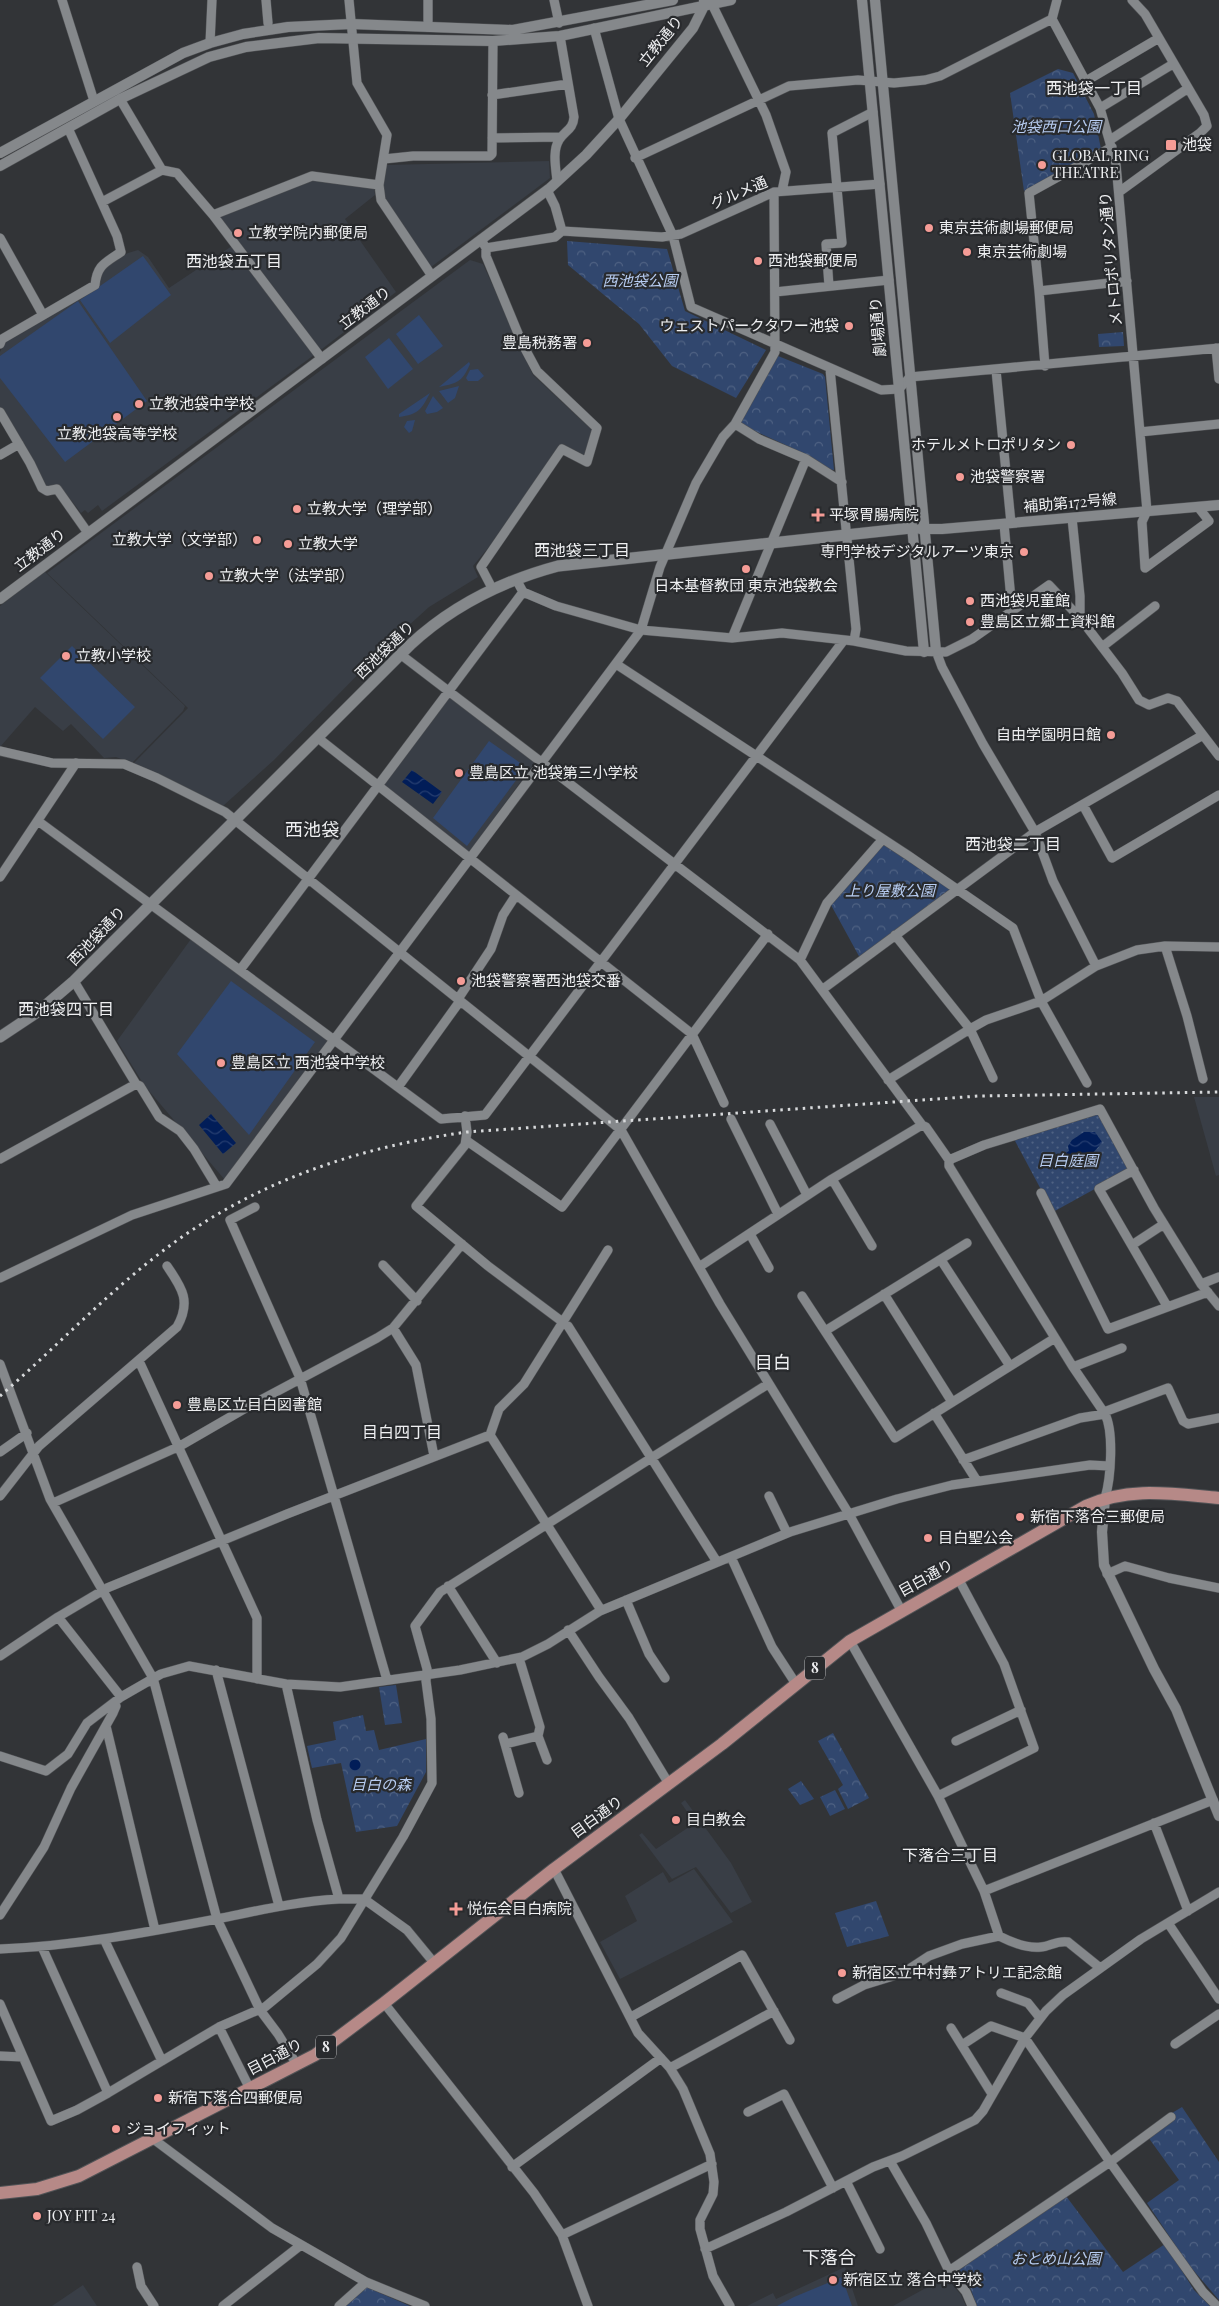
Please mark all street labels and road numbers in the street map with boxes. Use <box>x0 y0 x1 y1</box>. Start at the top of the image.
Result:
street label: 立教通り <box>634 11 687 70</box>
street label: グルメ通 <box>707 171 770 213</box>
street label: メトロポリタン通り <box>1094 191 1126 327</box>
street label: 立教通り <box>334 281 394 333</box>
street label: 劇場通り <box>864 296 890 358</box>
street label: 補助第172号線 <box>1022 488 1118 516</box>
street label: 立教通り <box>9 523 69 575</box>
street label: 西池袋通り <box>350 616 418 683</box>
street label: 西池袋通り <box>63 901 130 969</box>
street label: 目白通り <box>894 1554 957 1600</box>
road number: 8 <box>805 1656 825 1680</box>
street label: 目白通り <box>566 1790 627 1842</box>
street label: 目白通り <box>243 2033 306 2079</box>
road number: 8 <box>316 2035 336 2058</box>

